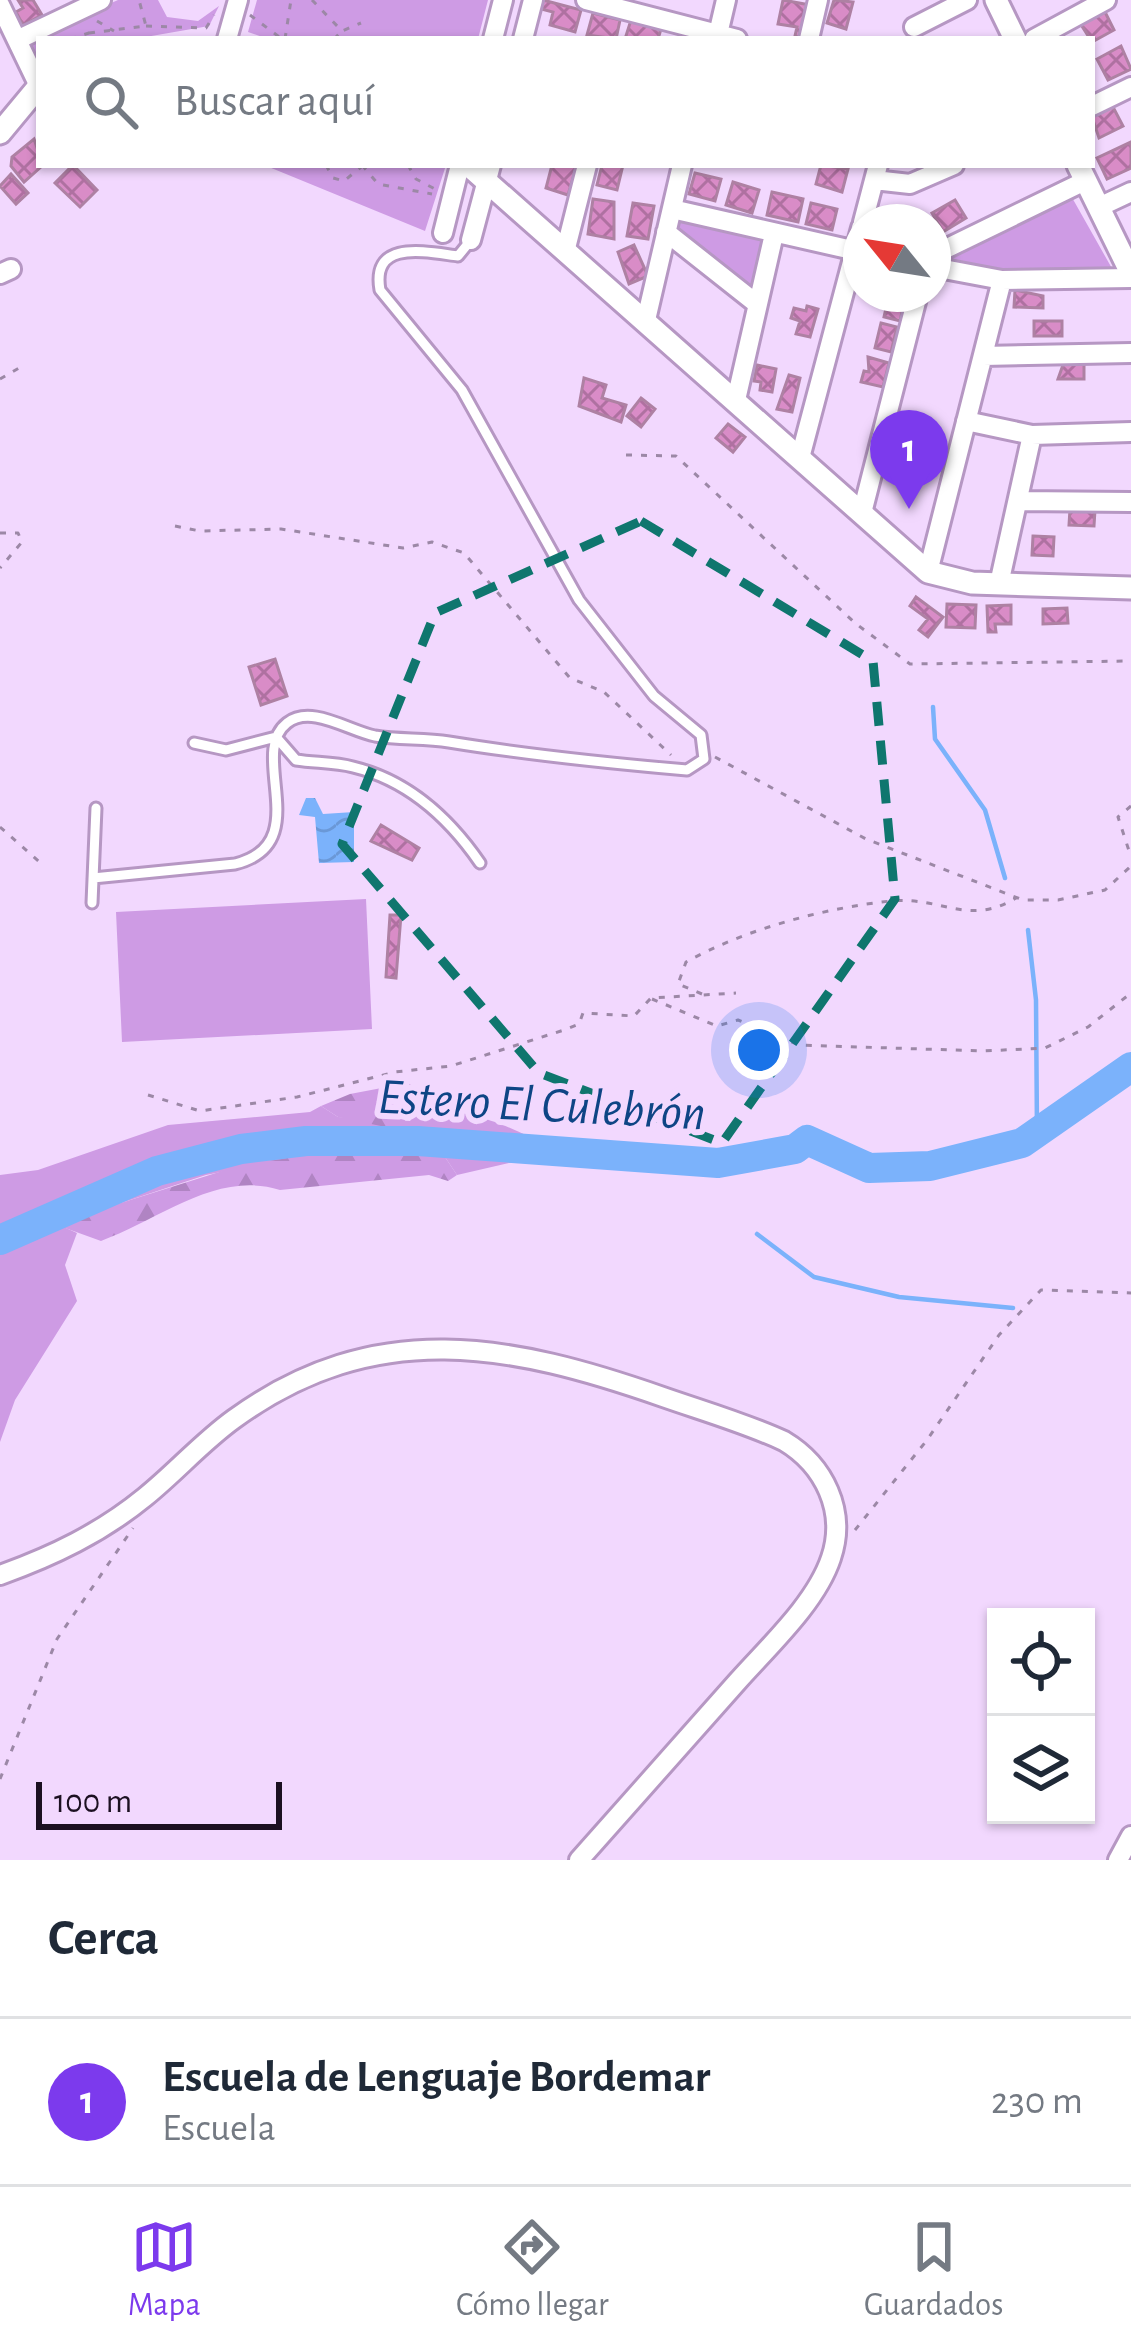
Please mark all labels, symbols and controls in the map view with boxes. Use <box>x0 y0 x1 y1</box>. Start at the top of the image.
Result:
search box <box>36 36 1095 168</box>
icon: search <box>78 69 144 135</box>
text: Buscar aquí <box>174 79 374 124</box>
north arrow <box>843 204 951 312</box>
pin: 1 <box>870 410 948 509</box>
your location <box>729 1020 789 1080</box>
water label: Estero El Culebrón <box>377 1071 707 1140</box>
map controls <box>987 1608 1095 1824</box>
button: locate <box>987 1608 1095 1716</box>
button: layers <box>987 1716 1095 1824</box>
scale bar <box>36 1776 282 1829</box>
text: 100 m <box>54 1786 132 1819</box>
text: Cerca <box>48 1913 159 1964</box>
text: Escuela de Lenguaje Bordemar <box>162 2055 710 2100</box>
text: 1 <box>80 2082 94 2121</box>
text: 230 m <box>991 2082 1083 2121</box>
text: Escuela <box>162 2109 276 2148</box>
tab: Mapa <box>128 2214 201 2326</box>
tab: Cómo llegar <box>456 2214 609 2326</box>
tab: Guardados <box>864 2214 1003 2326</box>

